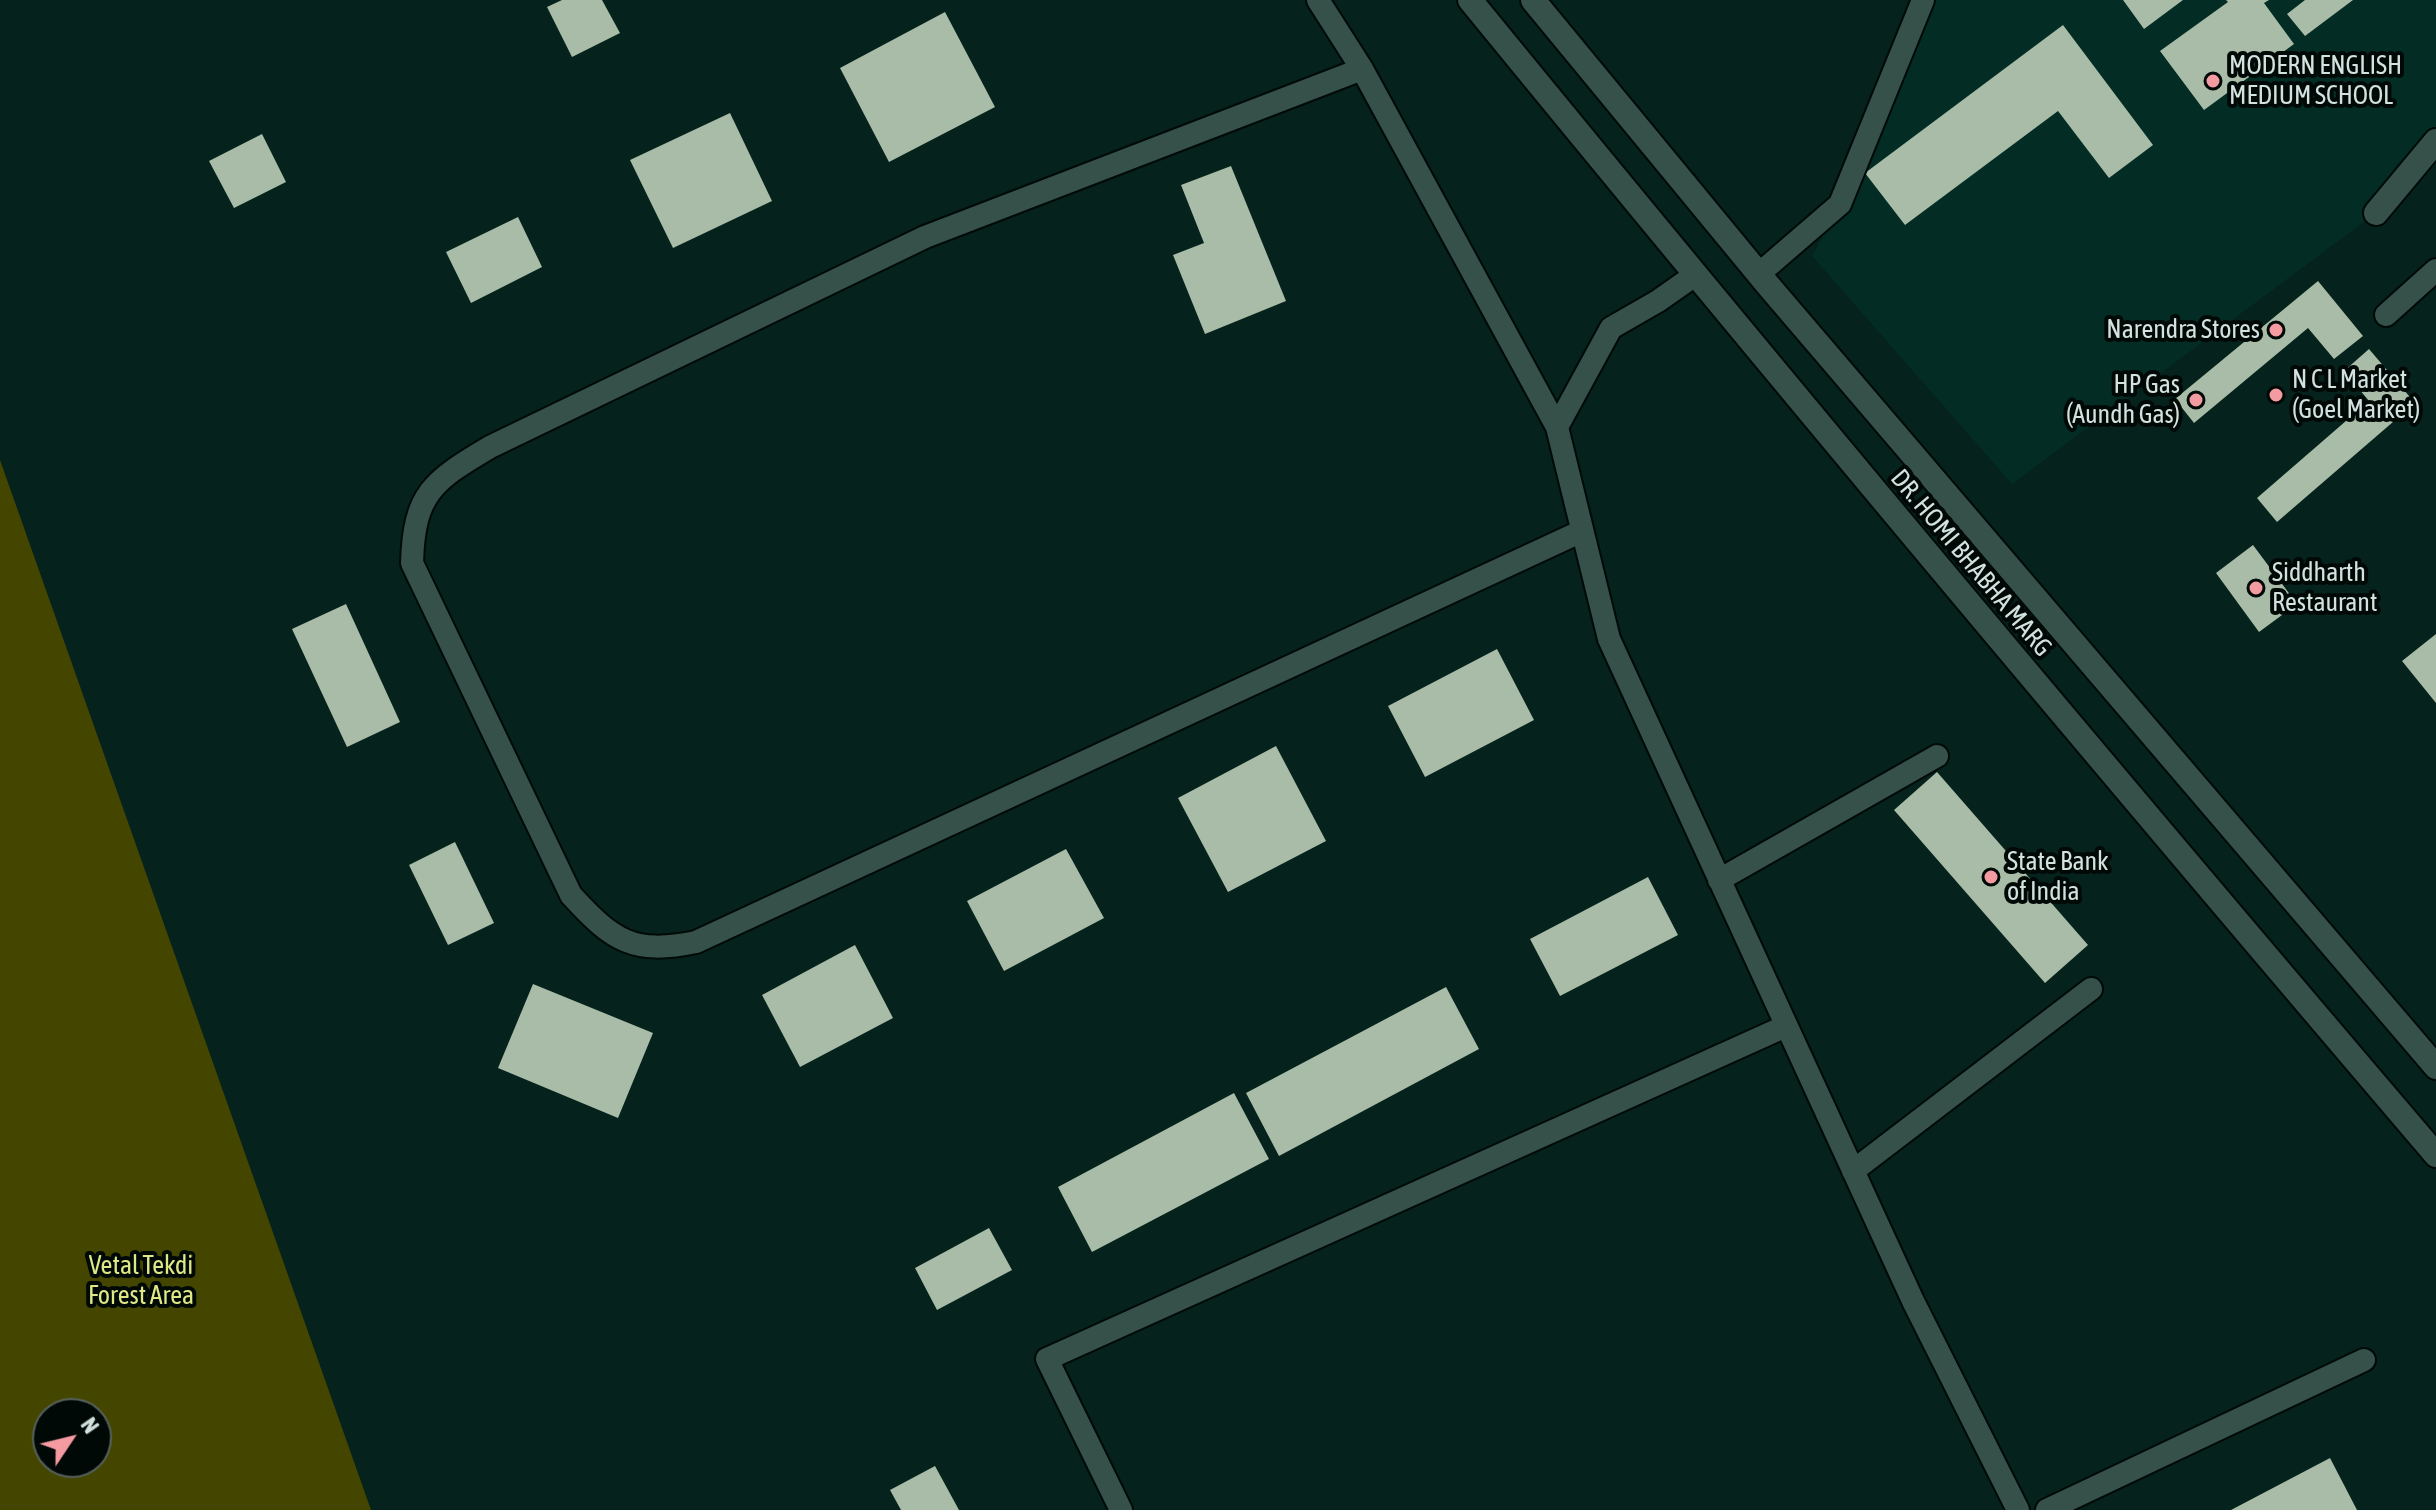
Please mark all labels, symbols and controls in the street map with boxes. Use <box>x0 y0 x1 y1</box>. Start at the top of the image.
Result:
place label: MODERN ENGLISH MEDIUM SCHOOL <box>2229 50 2402 112</box>
marker: MODERN ENGLISH MEDIUM SCHOOL <box>2204 72 2222 90</box>
place label: Narendra Stores <box>2106 314 2260 346</box>
marker: Narendra Stores <box>2267 321 2285 339</box>
place label: N C L Market (Goel Market) <box>2292 364 2420 426</box>
place label: HP Gas (Aundh Gas) <box>2066 369 2180 430</box>
marker: N C L Market (Goel Market) <box>2267 386 2285 404</box>
marker: HP Gas (Aundh Gas) <box>2187 391 2205 409</box>
street label: DR. HOMI BHABHA MARG <box>1884 463 2058 663</box>
place label: Siddharth Restaurant <box>2272 557 2377 618</box>
marker: Siddharth Restaurant <box>2247 579 2265 597</box>
place label: State Bank of India <box>2007 846 2109 908</box>
marker: State Bank of India <box>1982 868 2000 886</box>
park label: Vetal Tekdi Forest Area <box>88 1250 194 1312</box>
north arrow <box>32 1398 112 1478</box>
text: N <box>76 1413 104 1438</box>

